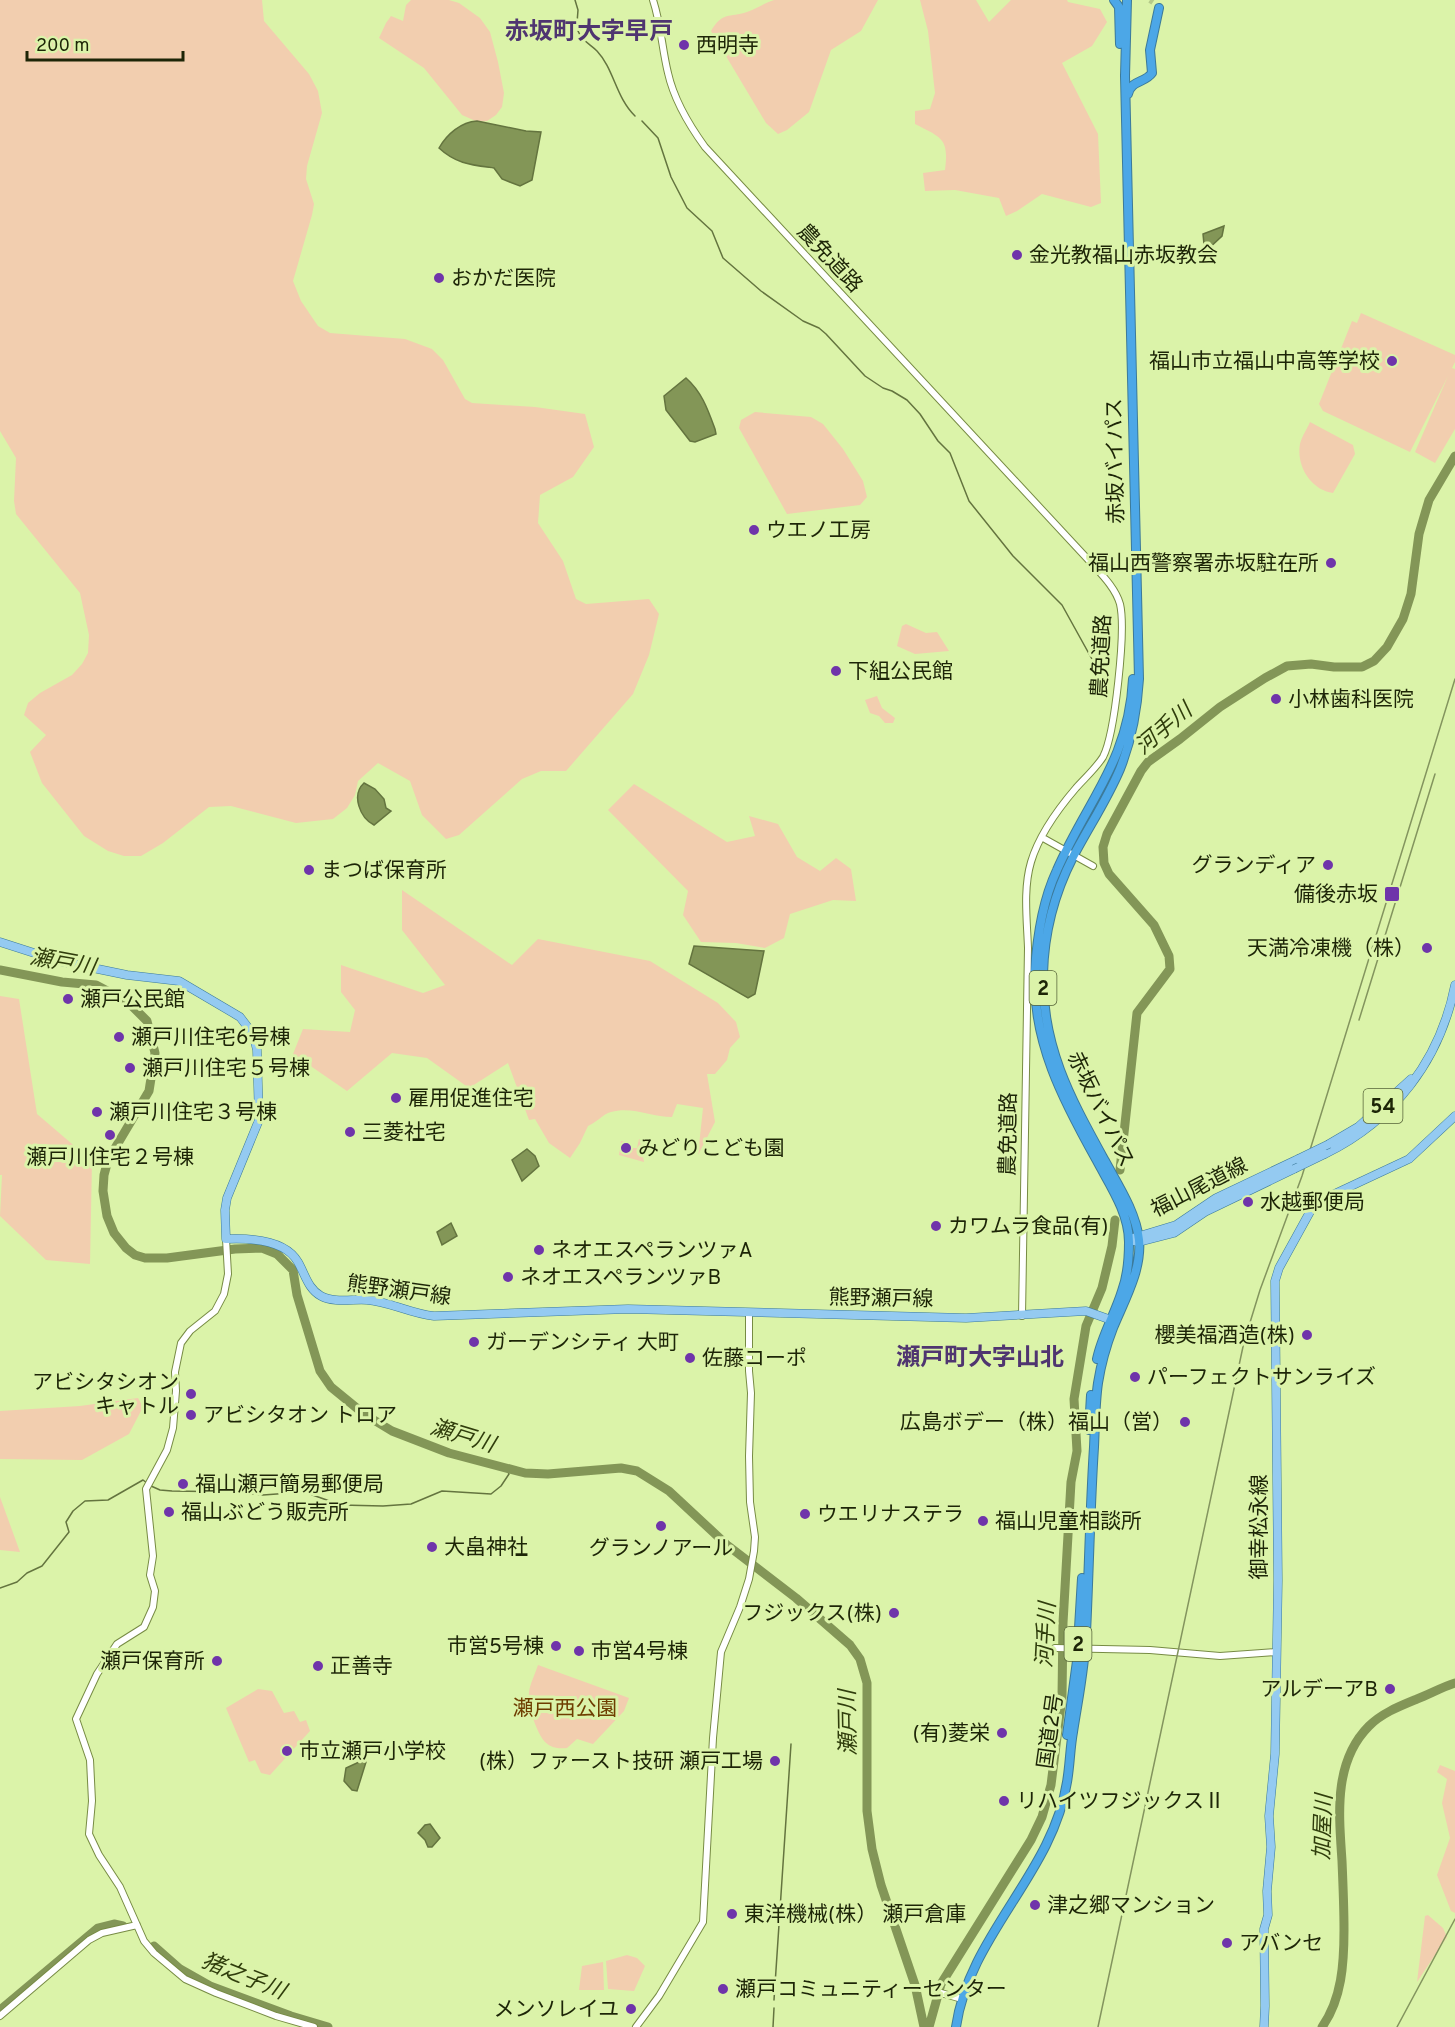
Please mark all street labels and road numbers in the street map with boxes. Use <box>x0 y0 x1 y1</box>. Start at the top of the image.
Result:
street label: 農免道路 <box>790 219 867 299</box>
street label: 赤坂バイパス <box>1102 398 1131 524</box>
street label: 農免道路 <box>1087 613 1118 699</box>
road number: 2 <box>1030 971 1056 1005</box>
street label: 赤坂バイパス <box>1060 1047 1139 1172</box>
road number: 54 <box>1364 1089 1402 1123</box>
street label: 農免道路 <box>995 1092 1024 1176</box>
street label: 福山尾道線 <box>1147 1152 1253 1224</box>
street label: 熊野瀬戸線 <box>345 1271 453 1312</box>
street label: 熊野瀬戸線 <box>828 1285 934 1314</box>
street label: 御幸松永線 <box>1247 1475 1274 1580</box>
road number: 2 <box>1064 1627 1092 1661</box>
street label: 国道2号 <box>1033 1692 1070 1771</box>

